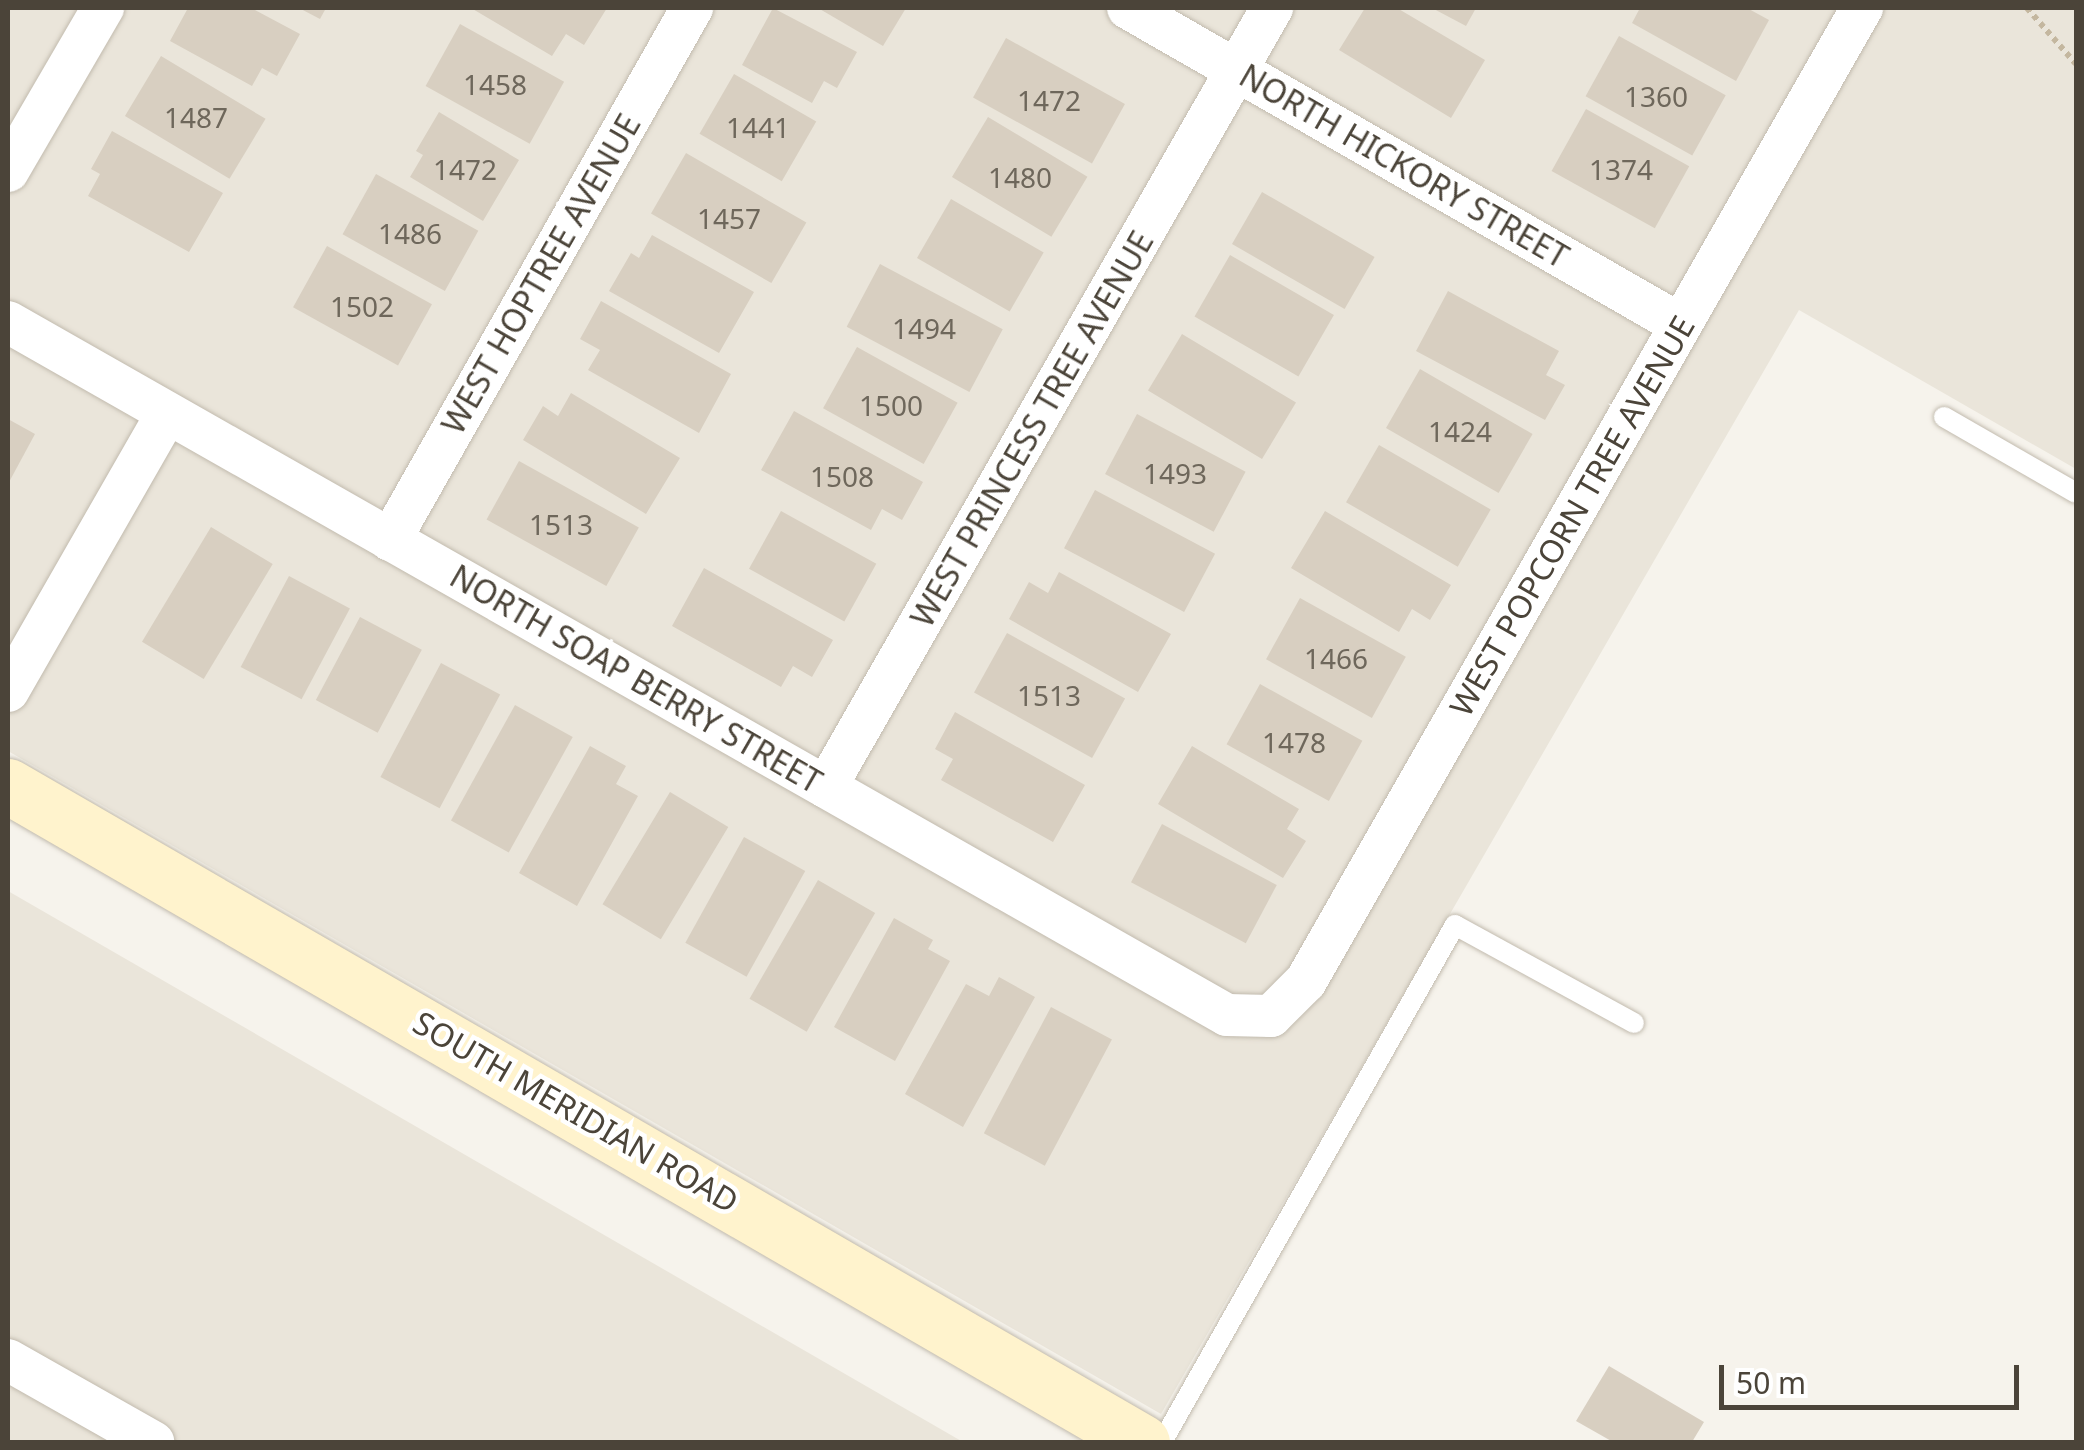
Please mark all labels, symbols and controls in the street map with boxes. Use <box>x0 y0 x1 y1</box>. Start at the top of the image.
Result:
street label: NORTH HICKORY STREET <box>1233 56 1575 276</box>
house number: 1458 <box>463 67 527 101</box>
house number: 1360 <box>1624 79 1688 113</box>
house number: 1472 <box>1017 83 1081 117</box>
house number: 1487 <box>164 100 228 134</box>
street label: WEST HOPTREE AVENUE <box>434 107 648 441</box>
house number: 1441 <box>726 110 790 144</box>
house number: 1472 <box>433 152 497 186</box>
house number: 1374 <box>1589 152 1653 186</box>
house number: 1480 <box>988 160 1052 194</box>
house number: 1457 <box>697 201 761 235</box>
house number: 1486 <box>378 216 442 250</box>
street label: WEST PRINCESS TREE AVENUE <box>903 224 1161 634</box>
house number: 1502 <box>330 289 394 323</box>
street label: WEST POPCORN TREE AVENUE <box>1442 309 1702 723</box>
house number: 1494 <box>892 311 956 345</box>
house number: 1500 <box>859 388 923 422</box>
house number: 1424 <box>1428 414 1492 448</box>
house number: 1493 <box>1143 456 1207 490</box>
house number: 1508 <box>810 459 874 493</box>
house number: 1513 <box>529 507 593 541</box>
street label: NORTH SOAP BERRY STREET <box>443 557 829 801</box>
house number: 1466 <box>1304 641 1368 675</box>
house number: 1513 <box>1017 678 1081 712</box>
house number: 1478 <box>1262 725 1326 759</box>
street label: SOUTH MERIDIAN ROAD <box>407 1003 745 1221</box>
scale bar <box>1724 1345 2024 1407</box>
text: 50 m <box>1736 1362 1806 1403</box>

